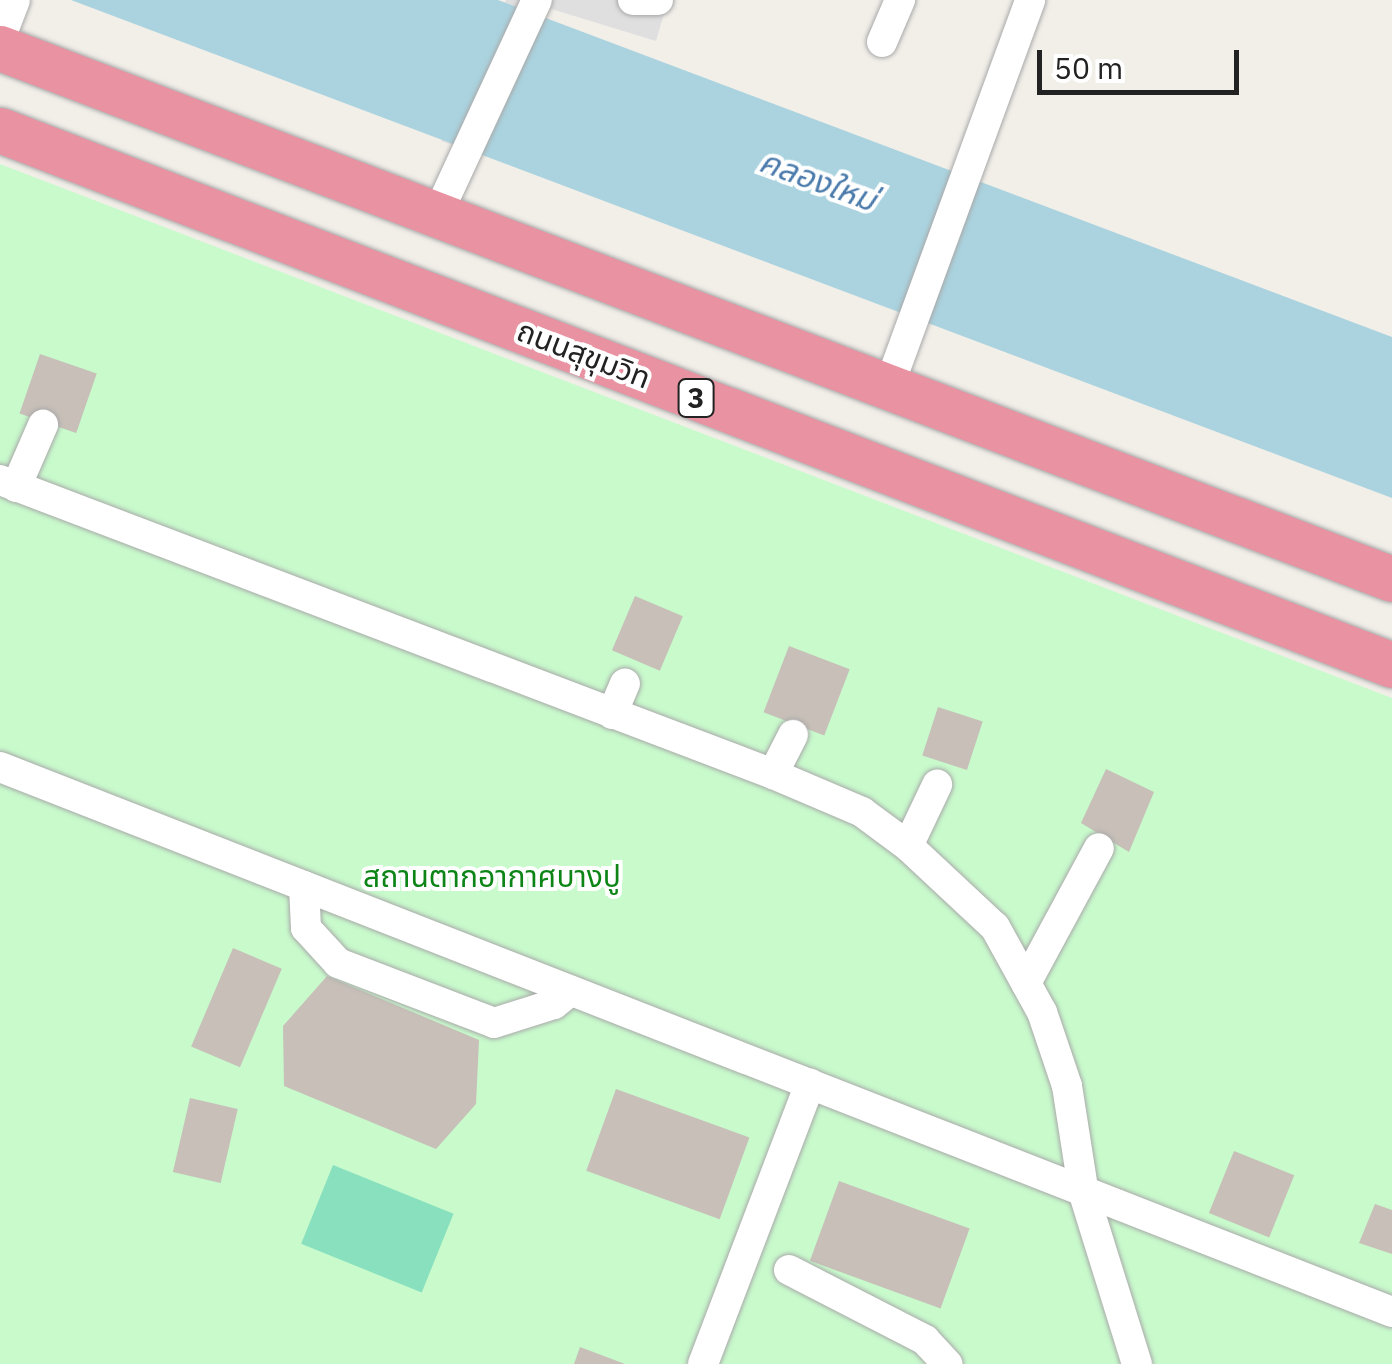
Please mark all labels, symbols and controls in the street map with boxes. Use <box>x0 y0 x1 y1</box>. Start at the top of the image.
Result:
scale bar <box>1042 30 1244 92</box>
text: 50 m <box>1054 48 1123 87</box>
water label: คลองใหม่ <box>755 141 881 219</box>
street label: ถนนสุขุมวิท <box>512 312 656 396</box>
road number: 3 <box>676 375 716 421</box>
park label: สถานตากอากาศบางปู <box>363 858 621 894</box>

